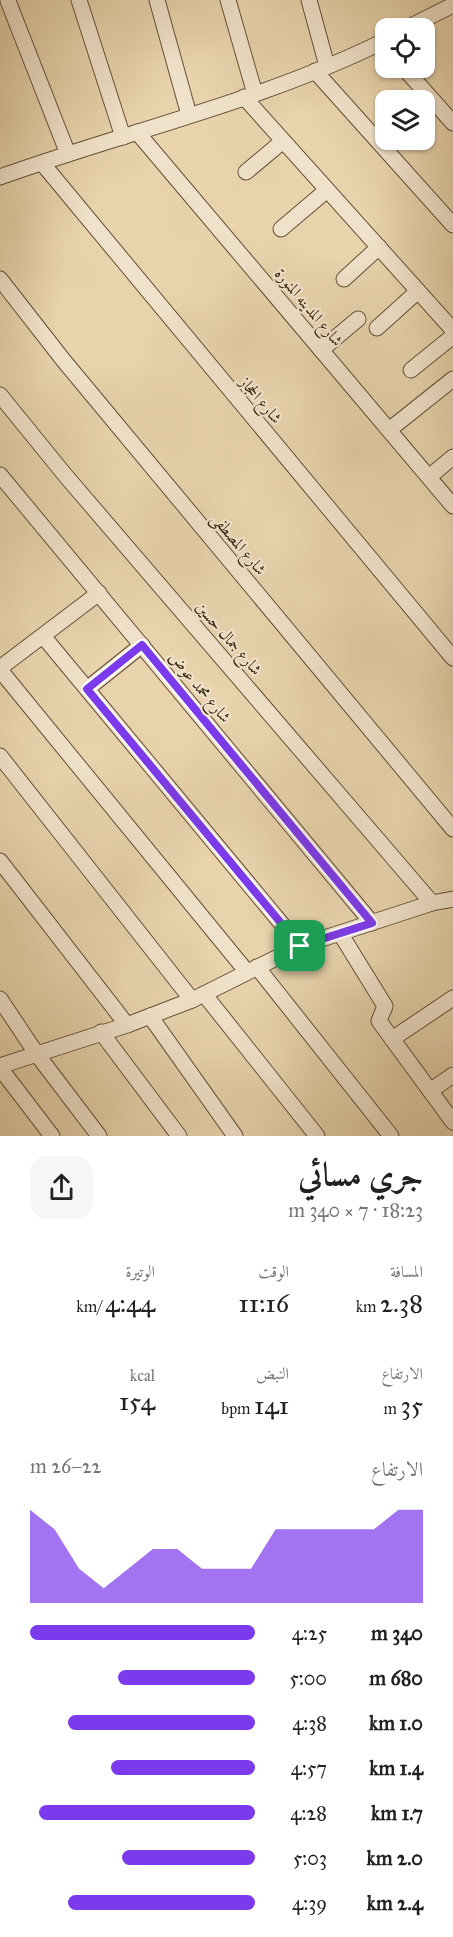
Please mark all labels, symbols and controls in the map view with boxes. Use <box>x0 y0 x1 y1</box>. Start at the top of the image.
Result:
map controls <box>375 18 435 150</box>
button: locate <box>375 18 435 78</box>
button: layers <box>375 90 435 150</box>
street label: شارع المدينه المنورة <box>268 264 347 352</box>
street label: شارع الحجاز <box>232 371 286 430</box>
street label: شارع المصطفى <box>204 509 270 581</box>
street label: شارع جمال حسين <box>189 597 266 681</box>
street label: شارع محمد عوض <box>162 648 235 729</box>
pin <box>274 920 325 971</box>
icon: arrive <box>283 929 316 962</box>
text: جري مسائي <box>298 1155 423 1195</box>
button: share <box>30 1156 93 1219</box>
text: 18:23 · 7 × 340 m <box>288 1198 423 1222</box>
text: الوتيرة <box>125 1262 155 1281</box>
text: الوقت <box>258 1262 289 1281</box>
text: المسافة <box>390 1262 423 1281</box>
text: 4:44 <box>105 1287 155 1319</box>
text: 11:16 <box>238 1287 289 1319</box>
text: 2.38 <box>380 1287 423 1319</box>
text: /km <box>76 1297 105 1316</box>
text: km <box>356 1297 380 1316</box>
text: النبض <box>256 1364 289 1383</box>
text: الارتفاع <box>381 1364 423 1383</box>
text: kcal <box>130 1366 155 1385</box>
text: 154 <box>119 1385 155 1417</box>
text: 141 <box>254 1389 289 1421</box>
text: 35 <box>401 1389 423 1421</box>
text: bpm <box>221 1399 254 1418</box>
text: m <box>384 1399 401 1418</box>
text: 22–26 m <box>30 1454 101 1478</box>
text: الارتفاع <box>371 1457 423 1481</box>
text: 4:25 <box>292 1621 327 1645</box>
text: 340 m <box>371 1621 423 1645</box>
text: 5:00 <box>289 1666 327 1690</box>
text: 680 m <box>369 1666 423 1690</box>
text: 4:38 <box>292 1711 327 1735</box>
text: 1.0 km <box>369 1711 423 1735</box>
text: 4:57 <box>291 1756 327 1780</box>
text: 1.4 km <box>369 1756 423 1780</box>
text: 4:28 <box>290 1801 327 1825</box>
text: 1.7 km <box>371 1801 423 1825</box>
text: 5:03 <box>293 1846 327 1870</box>
text: 2.0 km <box>367 1846 423 1870</box>
text: 4:39 <box>292 1891 327 1915</box>
text: 2.4 km <box>367 1891 423 1915</box>

